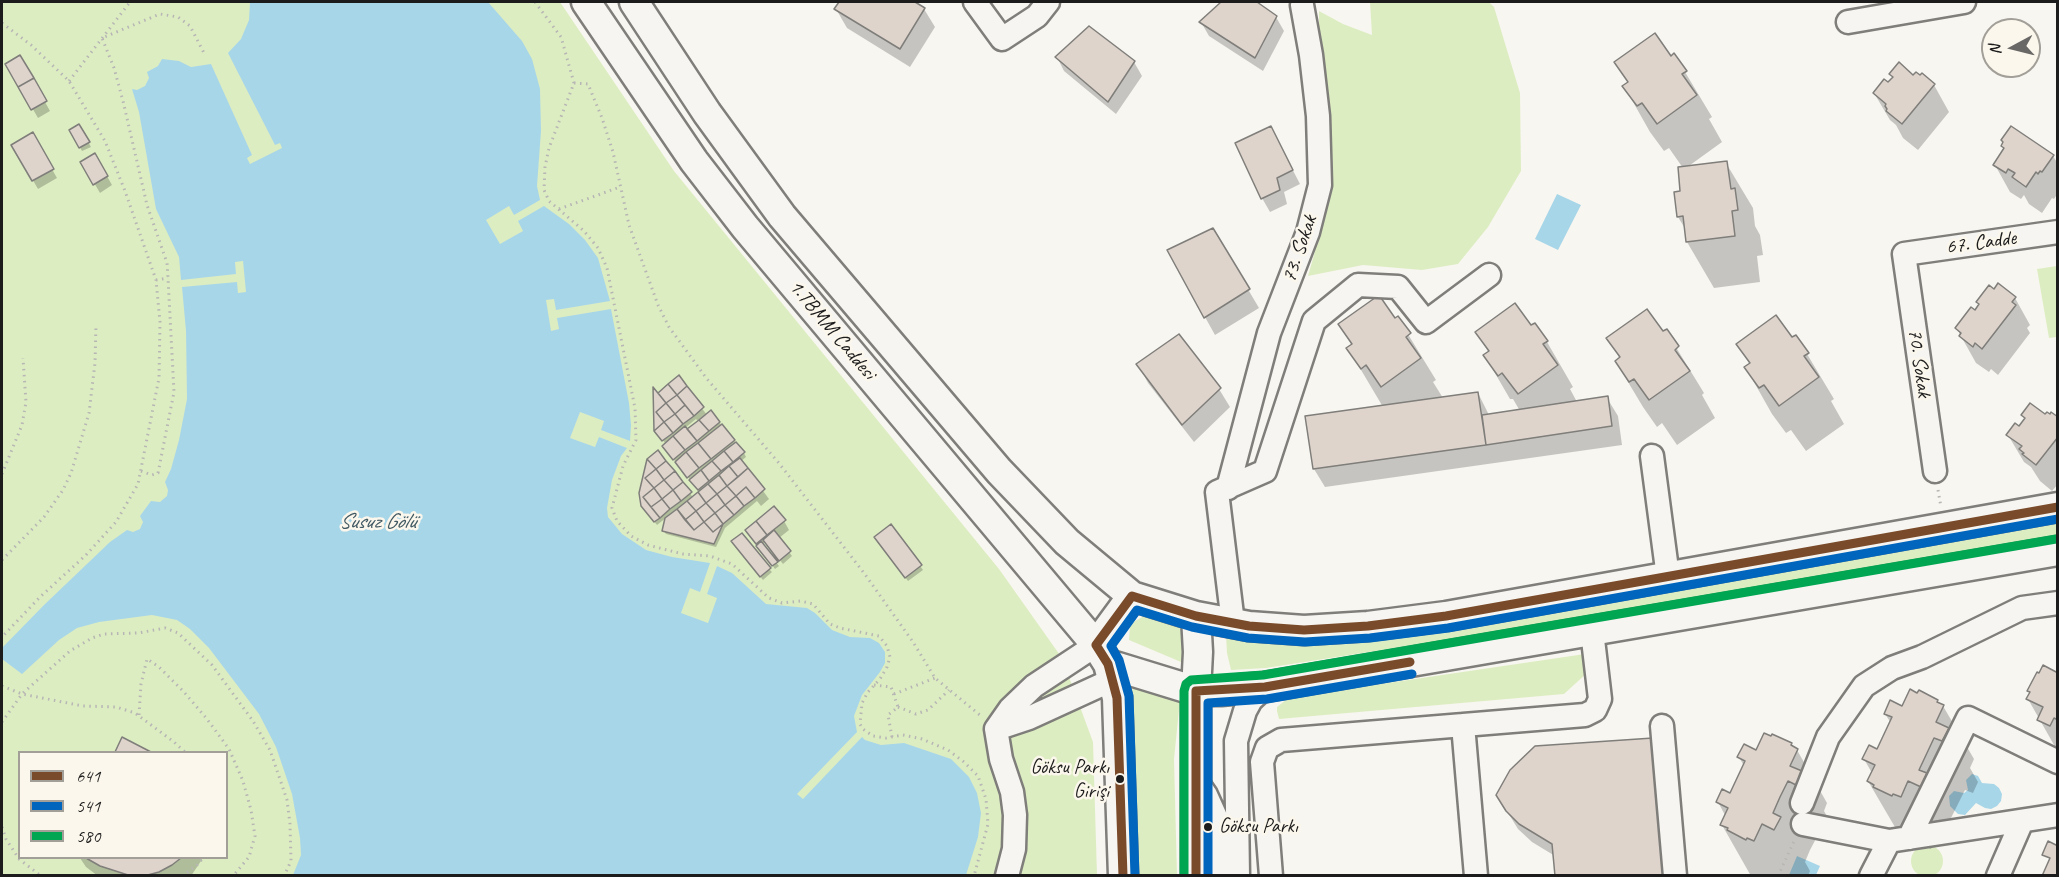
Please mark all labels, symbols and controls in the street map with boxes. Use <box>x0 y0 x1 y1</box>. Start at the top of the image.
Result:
north arrow <box>1981 18 2041 78</box>
text: N <box>1985 44 2006 56</box>
street label: 73. Sokak <box>1277 212 1323 286</box>
street label: 67. Cadde <box>1944 226 2018 260</box>
street label: 1.TBMM Caddesi <box>783 275 881 385</box>
street label: 70. Sokak <box>1902 327 1936 399</box>
water label: Susuz Gölü <box>339 509 415 535</box>
legend <box>18 751 228 859</box>
place label: Göksu Parkı Girişi <box>1030 756 1109 803</box>
text: 641 <box>76 765 100 787</box>
marker: Göksu Parkı Girişi <box>1114 773 1126 785</box>
text: 541 <box>76 795 100 817</box>
place label: Göksu Parkı <box>1219 815 1298 839</box>
marker: Göksu Parkı <box>1202 821 1214 833</box>
text: 580 <box>76 825 100 847</box>

